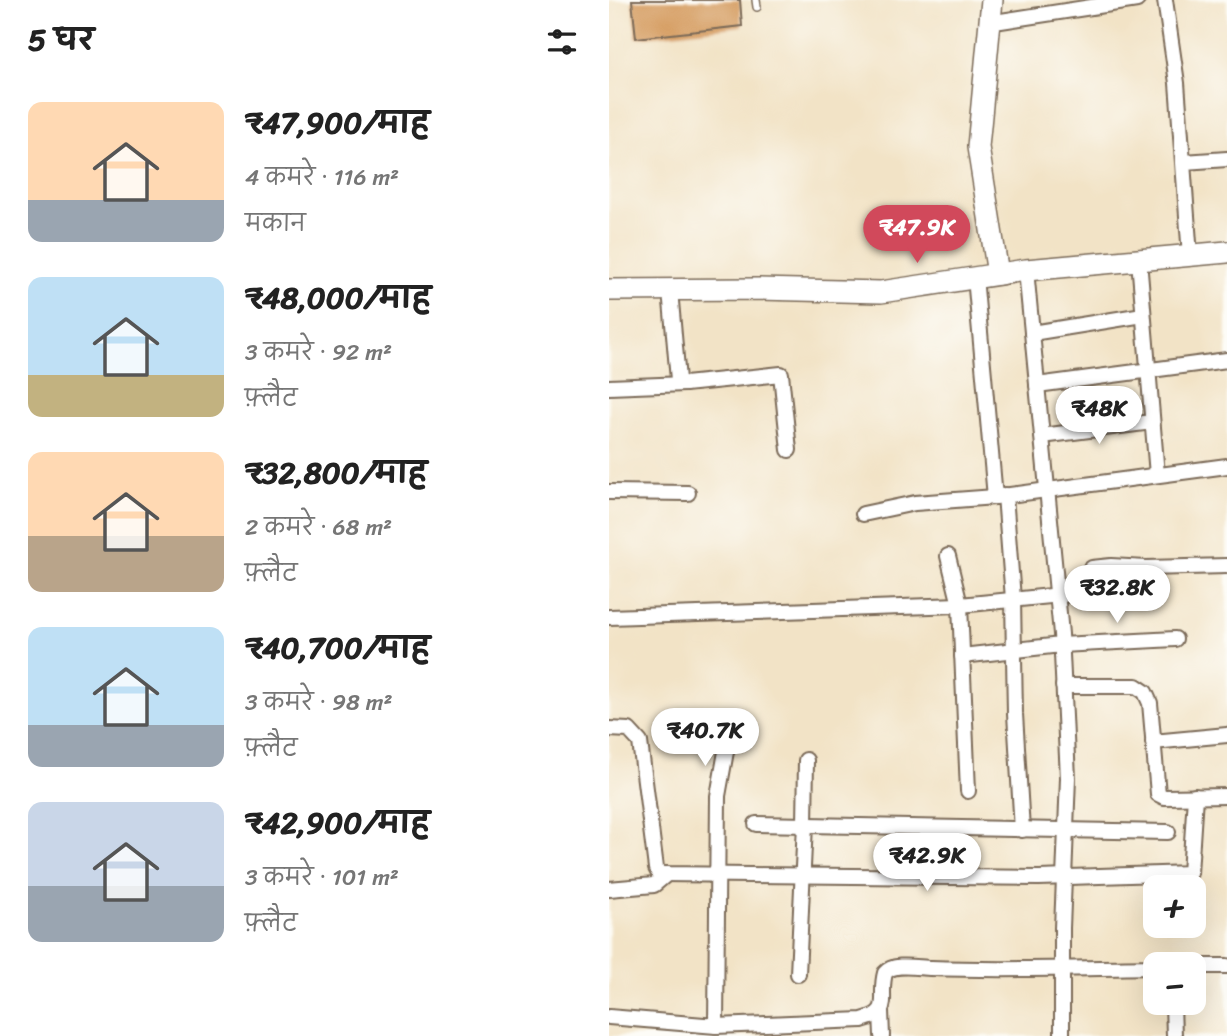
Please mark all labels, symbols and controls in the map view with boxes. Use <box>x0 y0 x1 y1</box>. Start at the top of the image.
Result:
text: 5 घर <box>28 13 94 67</box>
icon: filters <box>543 23 581 61</box>
text: ₹47,900/माह <box>245 96 430 150</box>
icon: home <box>84 130 168 214</box>
text: 4 कमरे · 116 m² <box>245 157 399 198</box>
text: मकान <box>245 203 306 244</box>
pin: ₹47.9K <box>860 205 974 265</box>
text: ₹47.9K <box>879 207 955 248</box>
text: ₹48,000/माह <box>245 271 431 325</box>
icon: home <box>84 305 168 389</box>
text: 3 कमरे · 92 m² <box>245 332 392 373</box>
text: फ़्लैट <box>245 378 297 419</box>
pin: ₹48K <box>1058 386 1140 446</box>
text: ₹48K <box>1071 388 1127 429</box>
text: ₹32,800/माह <box>245 446 427 500</box>
icon: home <box>84 480 168 564</box>
text: 2 कमरे · 68 m² <box>245 507 392 548</box>
text: फ़्लैट <box>245 553 297 594</box>
pin: ₹32.8K <box>1060 566 1174 625</box>
text: ₹32.8K <box>1080 567 1154 608</box>
text: ₹40,700/माह <box>245 621 430 675</box>
icon: home <box>84 655 168 739</box>
text: 3 कमरे · 98 m² <box>245 682 393 723</box>
pin: ₹40.7K <box>648 708 762 768</box>
text: ₹40.7K <box>667 710 743 751</box>
text: फ़्लैट <box>245 728 297 769</box>
text: ₹42,900/माह <box>245 796 430 850</box>
icon: home <box>84 830 168 914</box>
pin: ₹42.9K <box>870 834 984 893</box>
text: ₹42.9K <box>889 835 965 876</box>
text: 3 कमरे · 101 m² <box>245 857 399 898</box>
map controls <box>1143 875 1206 1015</box>
button: + <box>1143 875 1206 938</box>
text: फ़्लैट <box>245 903 297 944</box>
button: − <box>1143 952 1206 1015</box>

